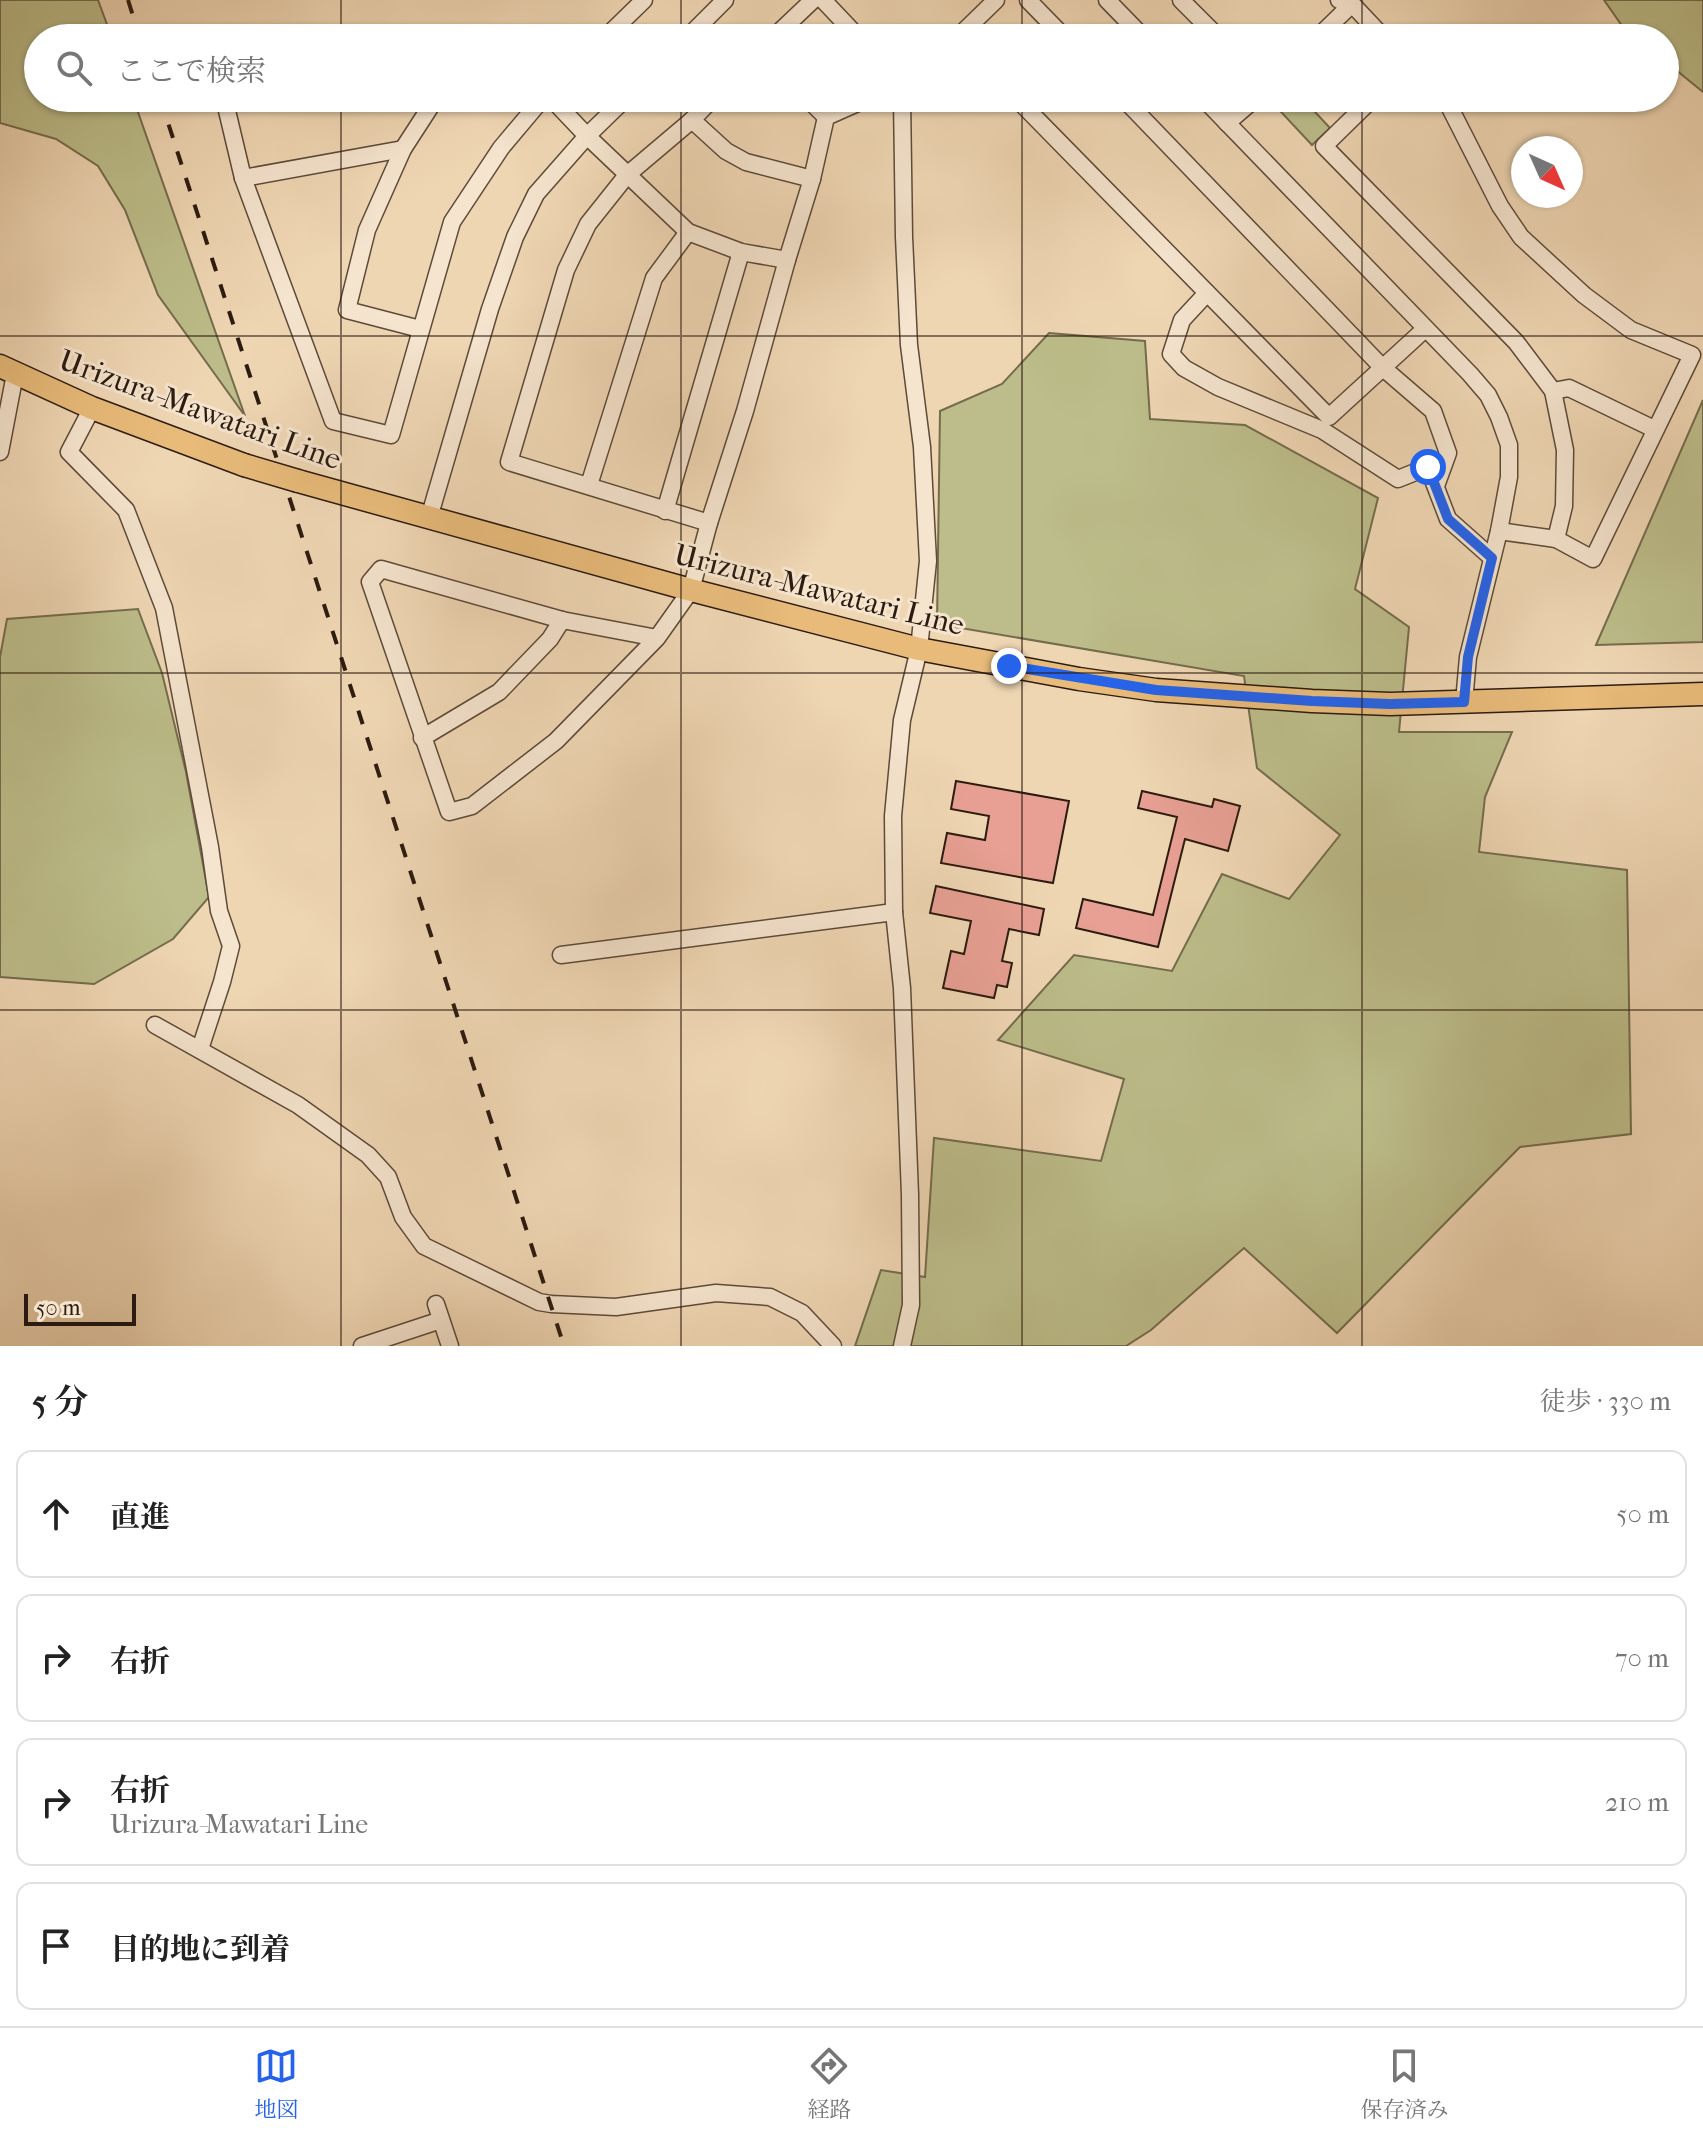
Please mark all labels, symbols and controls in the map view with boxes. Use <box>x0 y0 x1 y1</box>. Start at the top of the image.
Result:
search box <box>24 24 1679 112</box>
icon: search <box>52 46 96 90</box>
text: ここで検索 <box>116 54 266 89</box>
north arrow <box>1511 136 1583 208</box>
street label: Urizura-Mawatari Line <box>54 343 346 477</box>
route start <box>1410 449 1446 485</box>
street label: Urizura-Mawatari Line <box>670 537 968 643</box>
route end <box>991 648 1027 684</box>
scale bar <box>24 1290 136 1326</box>
text: 50 m <box>36 1295 81 1321</box>
text: 5 分 <box>32 1382 88 1422</box>
text: 徒歩 · 330 m <box>1540 1386 1671 1417</box>
icon: ahead <box>34 1492 78 1536</box>
text: 50 m <box>1616 1499 1669 1530</box>
text: 直進 <box>110 1500 170 1535</box>
icon: right <box>34 1636 78 1680</box>
text: 70 m <box>1615 1643 1669 1674</box>
text: 右折 <box>110 1644 170 1679</box>
text: 右折 <box>110 1773 170 1808</box>
icon: right <box>34 1780 78 1824</box>
text: 210 m <box>1605 1787 1669 1818</box>
text: Urizura-Mawatari Line <box>110 1809 368 1840</box>
icon: arrive <box>34 1924 78 1968</box>
text: 目的地に到着 <box>110 1932 290 1967</box>
tab: 地図 <box>254 2044 299 2123</box>
tab: 経路 <box>807 2044 852 2123</box>
tab: 保存済み <box>1360 2044 1449 2123</box>

